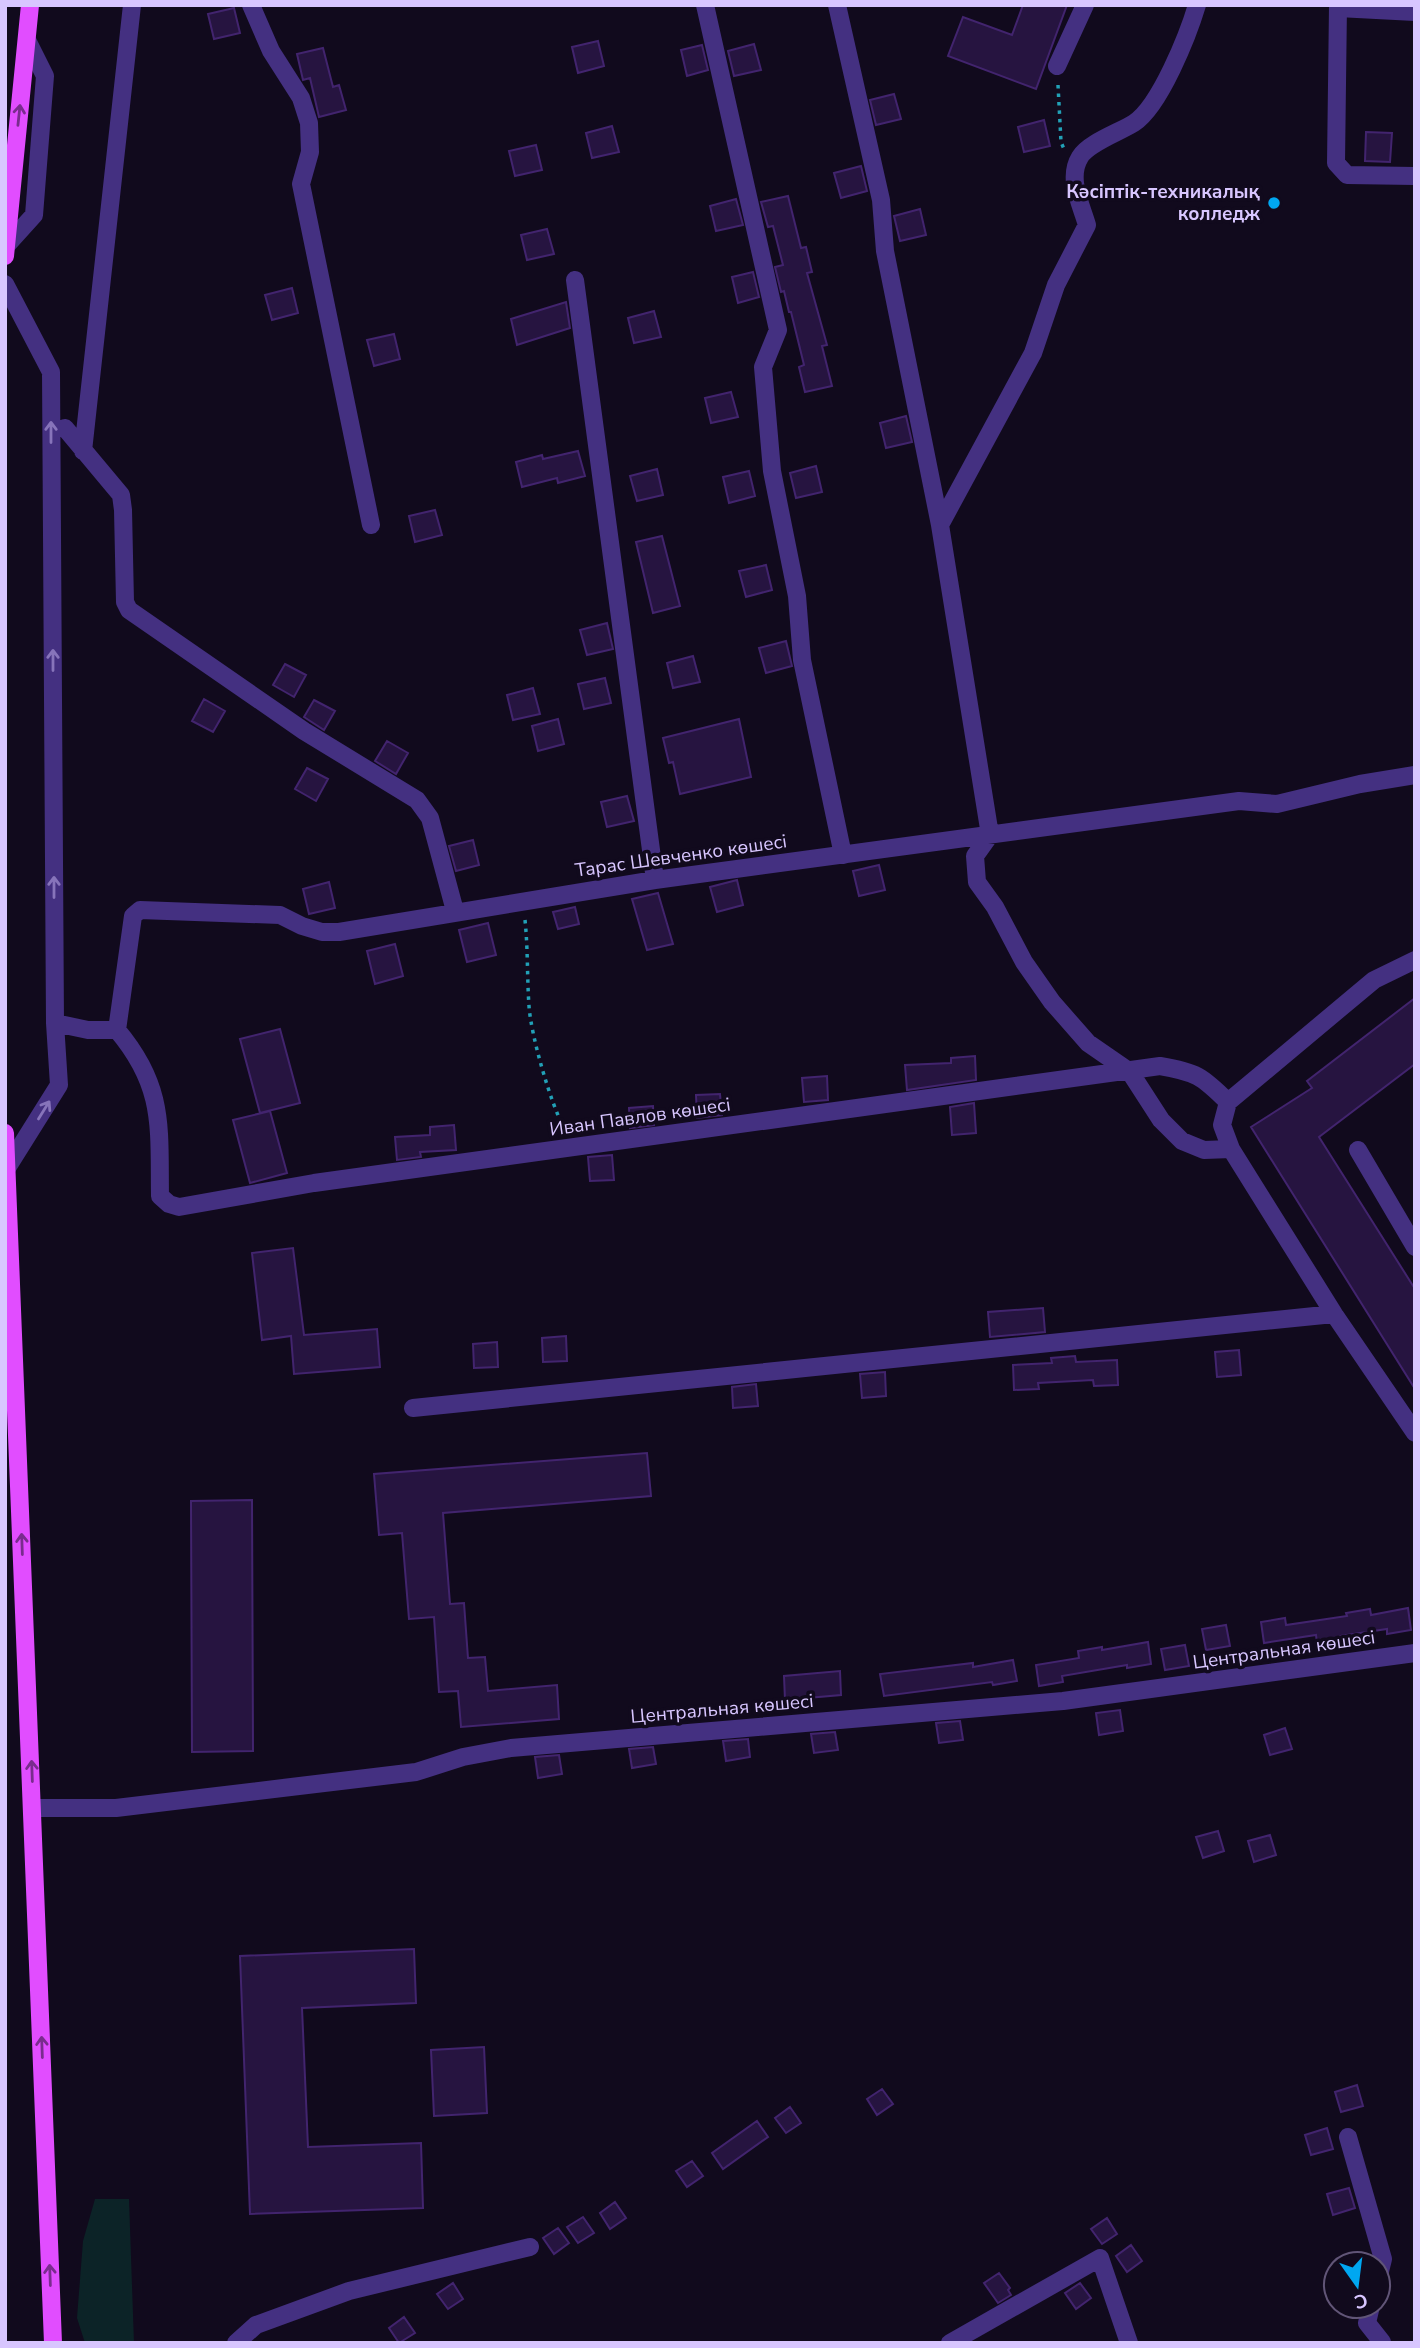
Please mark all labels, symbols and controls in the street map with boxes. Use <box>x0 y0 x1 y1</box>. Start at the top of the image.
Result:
one-way arrow <box>13 104 26 126</box>
place label: Кәсіптік-техникалық колледж <box>1066 179 1261 227</box>
marker: Кәсіптік-техникалық колледж <box>1266 195 1282 211</box>
one-way arrow <box>44 421 58 444</box>
one-way arrow <box>46 648 60 671</box>
street label: Тарас Шевченко көшесі <box>573 828 789 884</box>
one-way arrow <box>47 876 61 899</box>
street label: Иван Павлов көшесі <box>548 1091 732 1143</box>
one-way arrow <box>36 1101 51 1120</box>
one-way arrow <box>16 1532 29 1555</box>
street label: Центральная көшесі <box>1191 1624 1377 1676</box>
street label: Центральная көшесі <box>629 1688 815 1730</box>
one-way arrow <box>25 1760 38 1783</box>
one-way arrow <box>36 2036 49 2059</box>
north arrow <box>1322 2250 1392 2320</box>
one-way arrow <box>44 2263 57 2286</box>
text: С <box>1351 2286 1370 2315</box>

